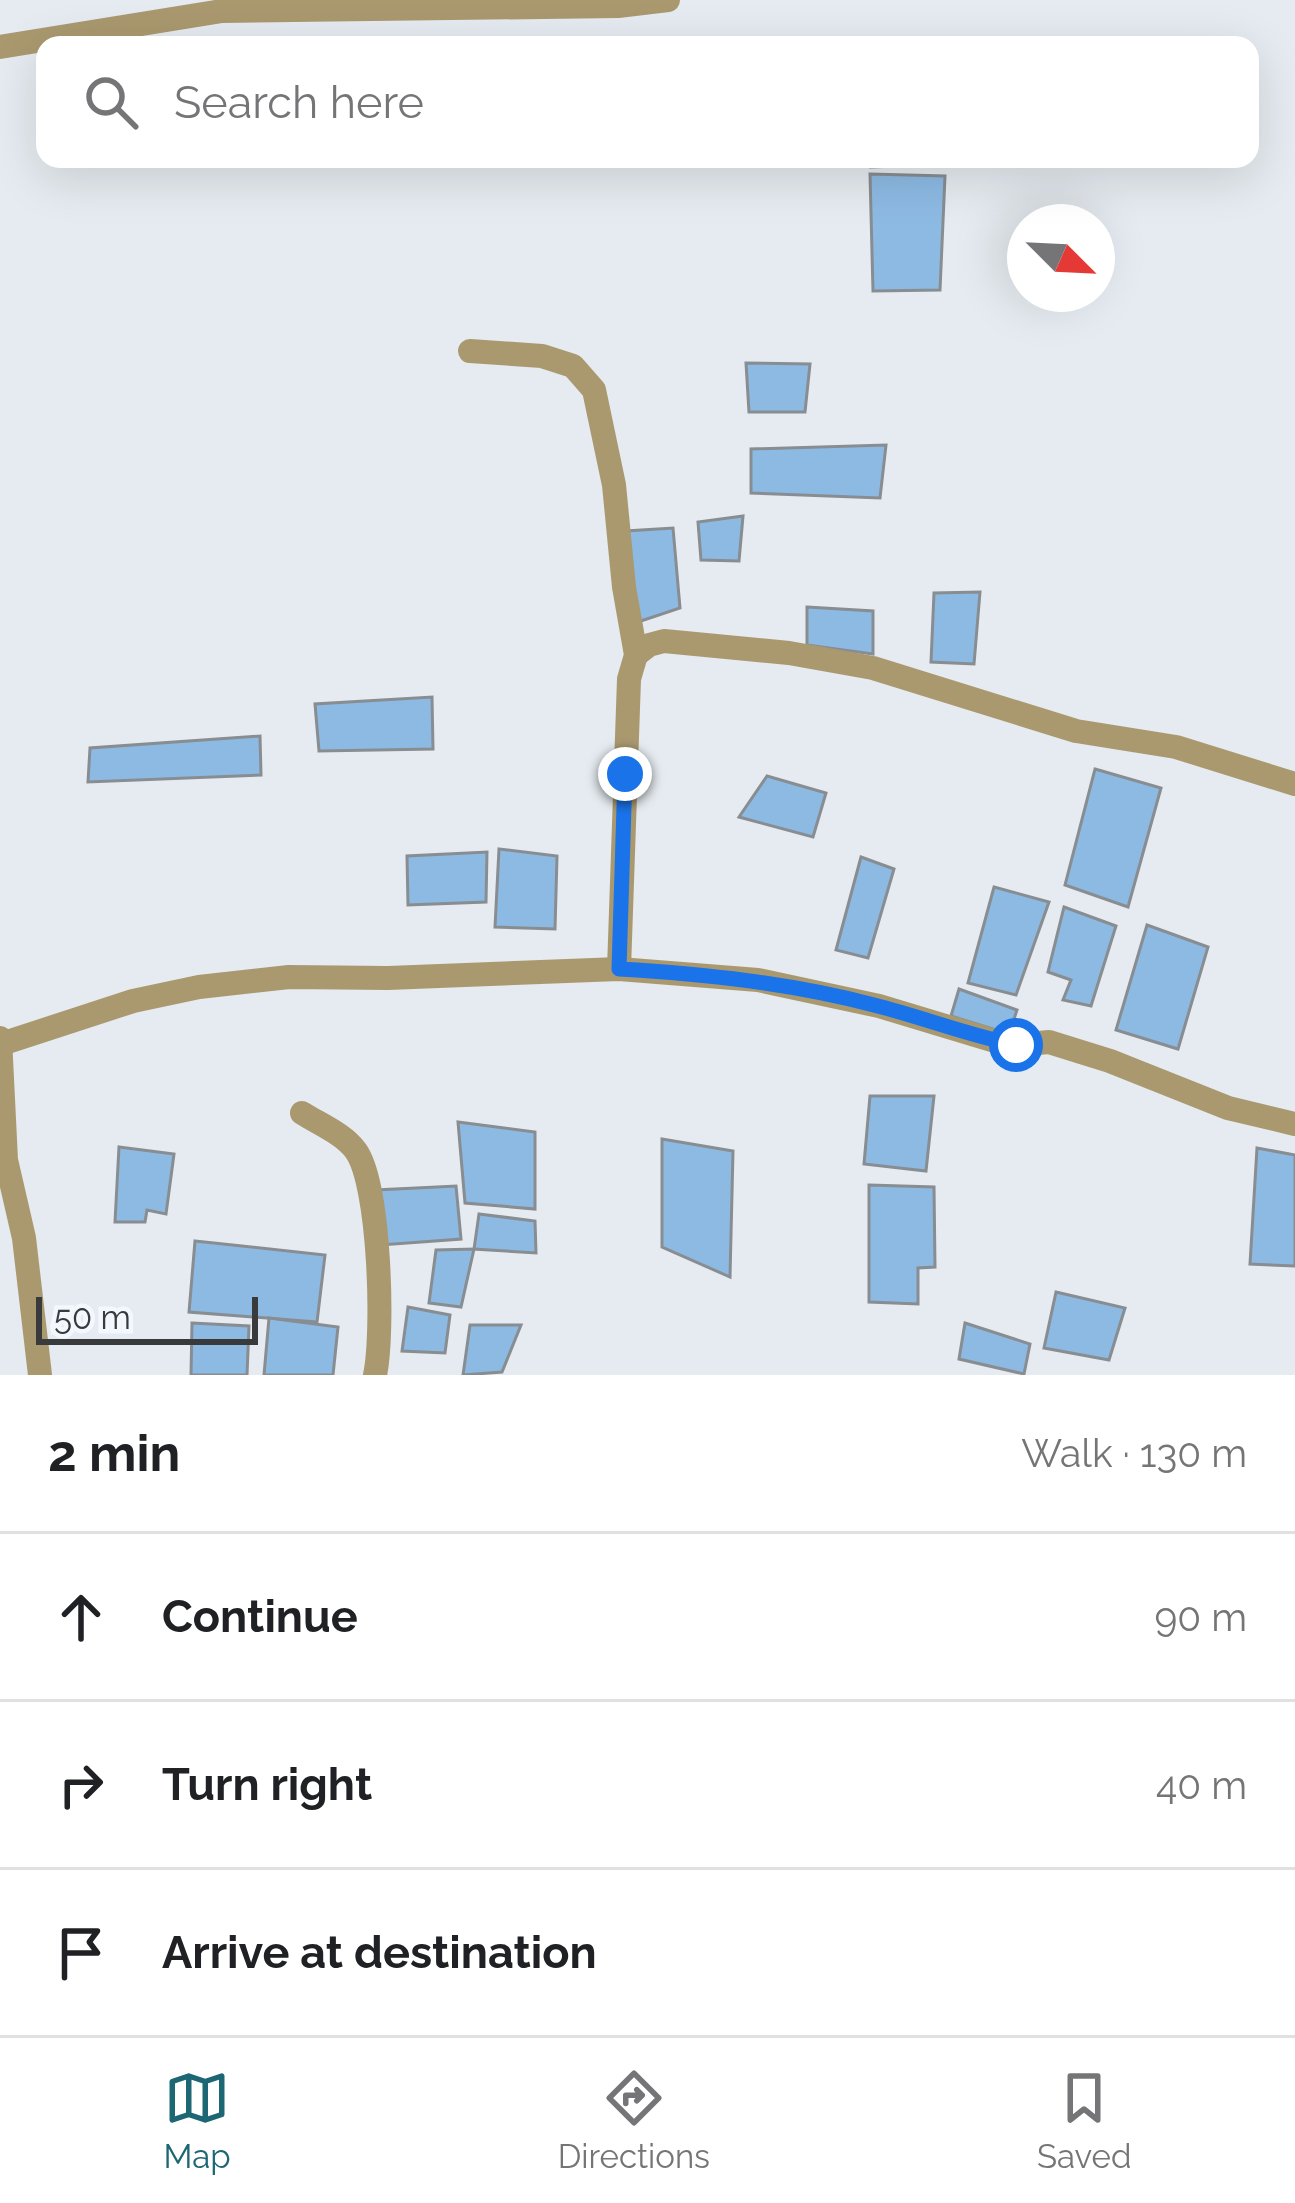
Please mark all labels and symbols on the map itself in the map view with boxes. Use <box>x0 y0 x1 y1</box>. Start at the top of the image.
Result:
north arrow <box>1007 204 1115 312</box>
route end <box>598 747 652 801</box>
route start <box>989 1018 1043 1072</box>
scale bar <box>36 1291 258 1344</box>

